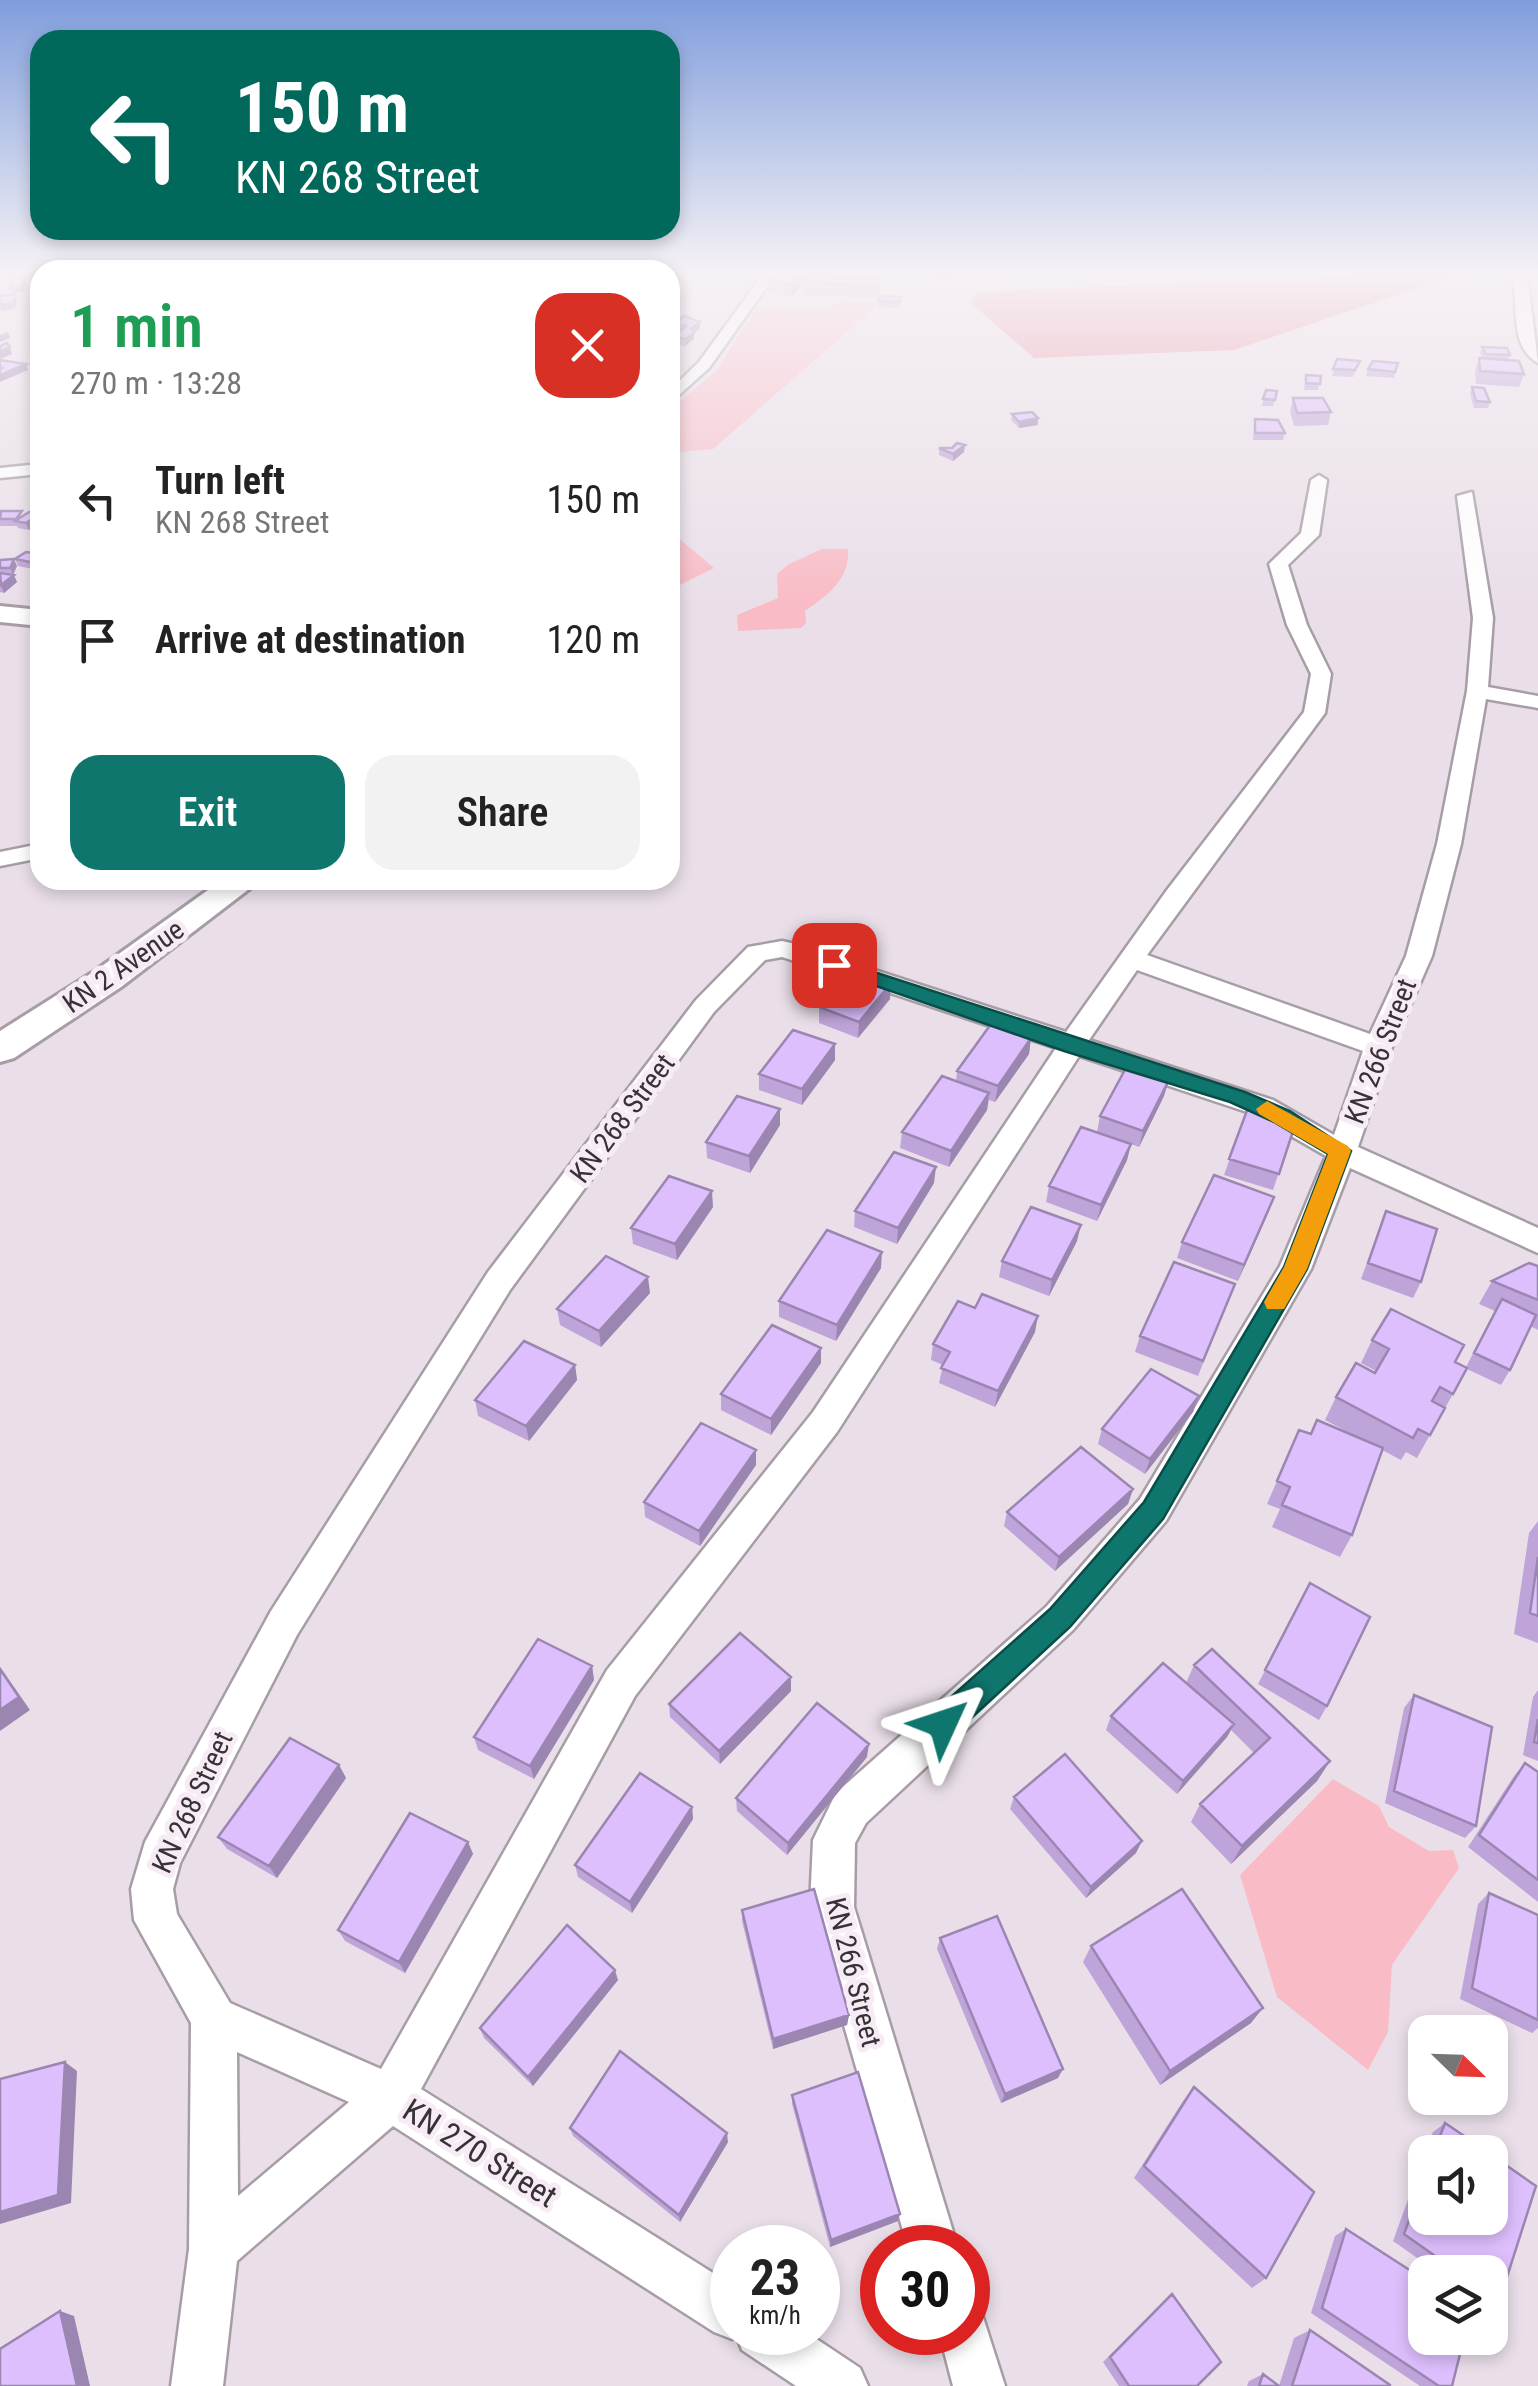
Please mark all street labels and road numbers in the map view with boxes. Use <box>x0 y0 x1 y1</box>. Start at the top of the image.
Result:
street label: KN 2 Avenue <box>57 913 190 1020</box>
street label: KN 266 Street <box>1338 974 1423 1128</box>
street label: KN 268 Street <box>563 1047 681 1189</box>
street label: KN 268 Street <box>145 1726 240 1878</box>
street label: KN 266 Street <box>819 1894 888 2050</box>
street label: KN 270 Street <box>396 2091 564 2215</box>

